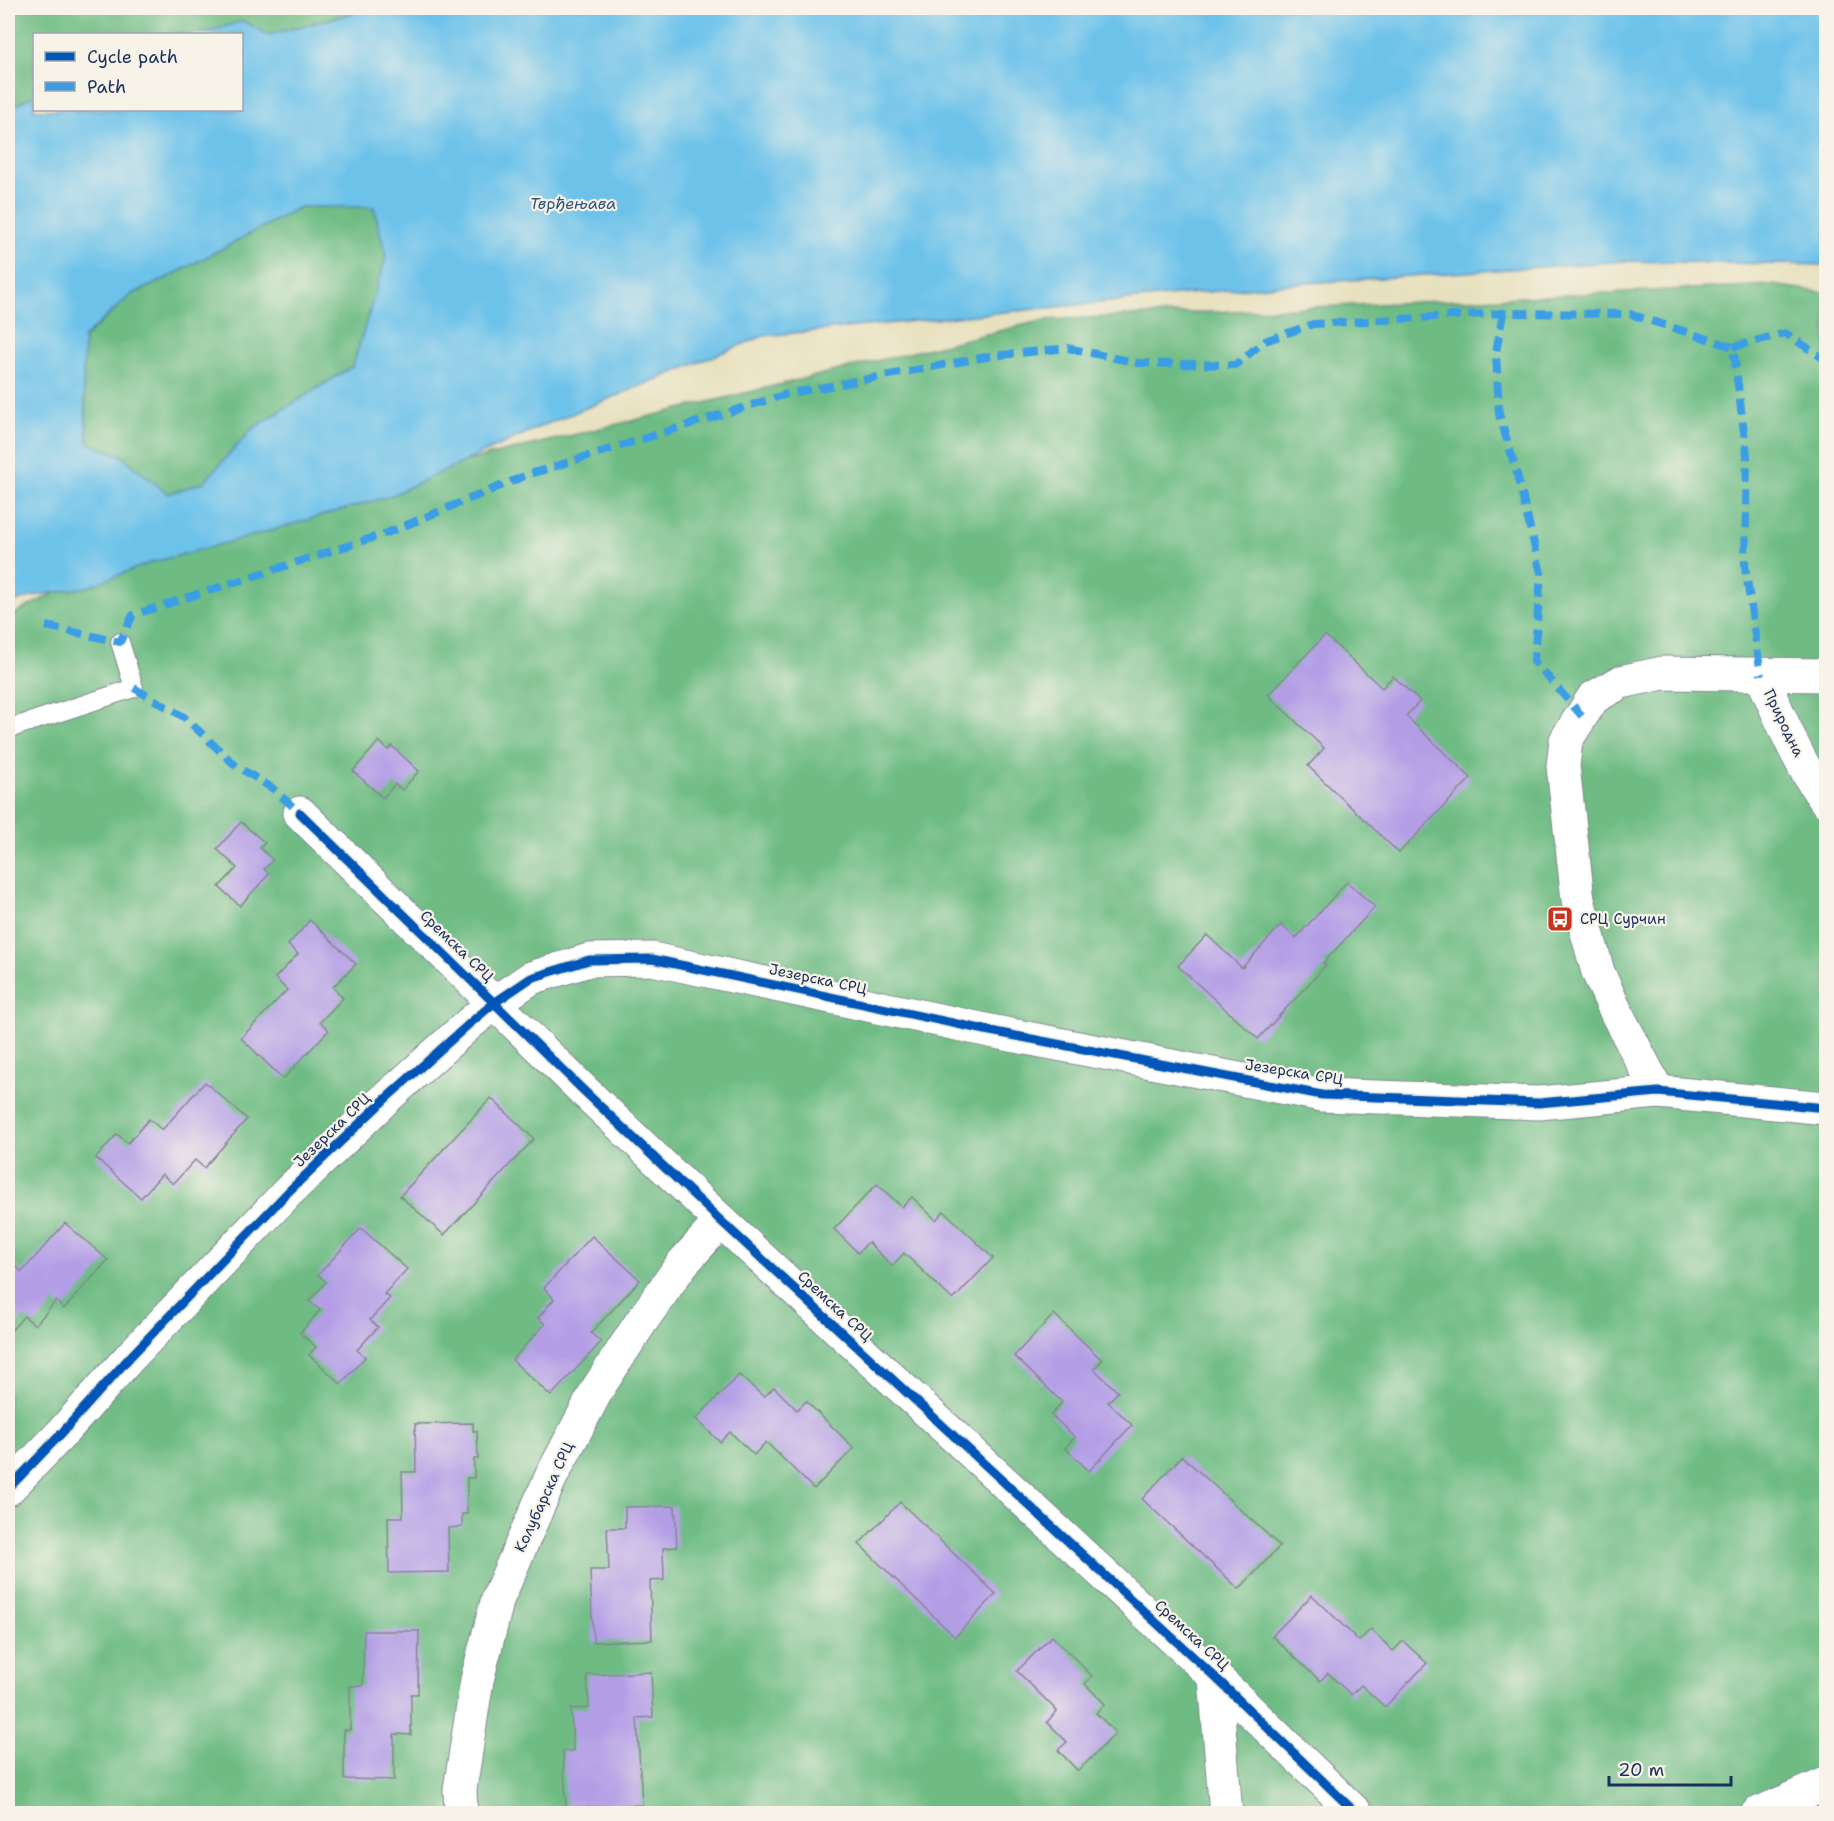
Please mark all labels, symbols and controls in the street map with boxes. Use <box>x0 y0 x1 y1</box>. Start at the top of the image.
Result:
legend <box>33 33 243 111</box>
text: Cycle path <box>87 45 178 69</box>
text: Path <box>87 75 126 99</box>
water label: Тврђењава <box>530 193 616 214</box>
street label: Природна <box>1759 686 1809 761</box>
bus stop icon: СРЦ Сурчин <box>1545 904 1575 934</box>
street label: Сремска СРЦ <box>416 906 498 986</box>
place label: СРЦ Сурчин <box>1580 909 1666 929</box>
street label: Језерска СРЦ <box>767 959 869 999</box>
street label: Језерска СРЦ <box>1243 1054 1345 1090</box>
street label: Језерска СРЦ <box>289 1088 375 1172</box>
street label: Сремска СРЦ <box>793 1266 877 1346</box>
street label: Колубарска СРЦ <box>510 1438 578 1555</box>
street label: Сремска СРЦ <box>1150 1595 1234 1675</box>
scale bar <box>1609 1749 1730 1787</box>
text: 20 m <box>1618 1758 1664 1782</box>

